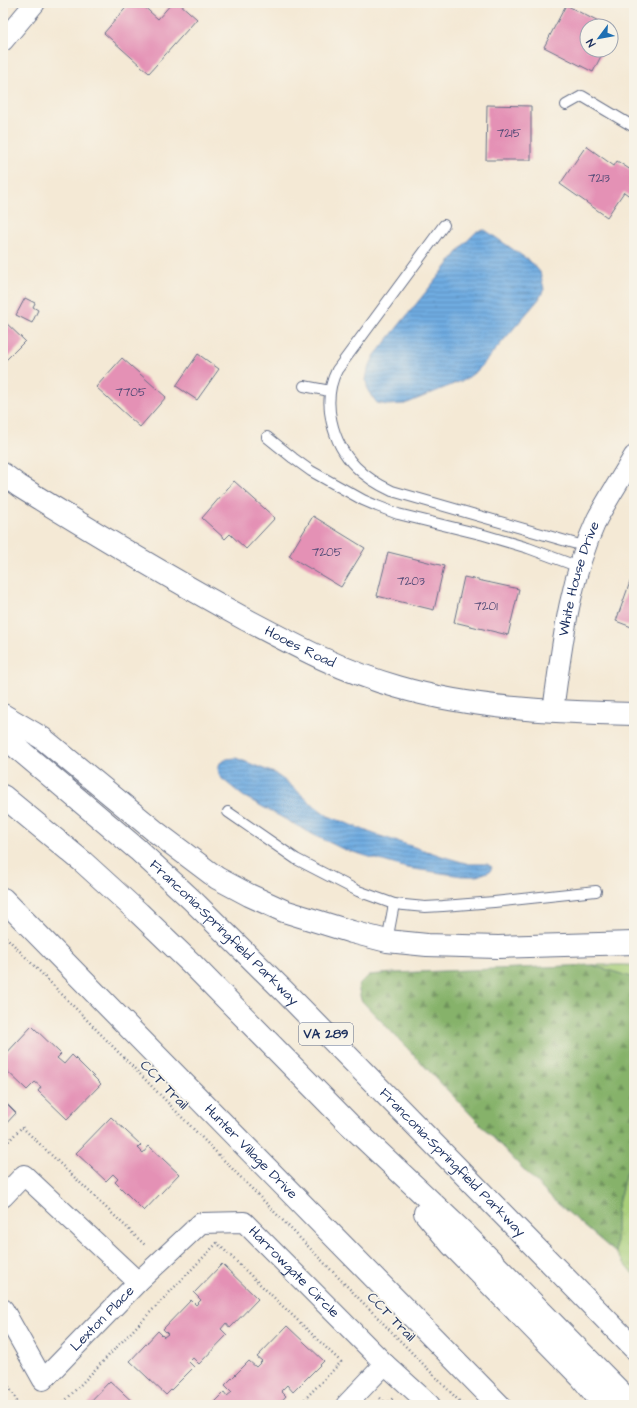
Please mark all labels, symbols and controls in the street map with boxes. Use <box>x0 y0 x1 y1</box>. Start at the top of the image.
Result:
north arrow <box>579 18 619 58</box>
text: N <box>583 36 599 50</box>
house number: 7215 <box>497 125 522 142</box>
house number: 7213 <box>588 170 610 187</box>
house number: 7705 <box>116 384 147 401</box>
street label: White House Drive <box>554 518 605 638</box>
house number: 7205 <box>312 544 343 561</box>
house number: 7203 <box>397 573 425 590</box>
house number: 7201 <box>474 598 498 615</box>
street label: Hooes Road <box>261 621 338 673</box>
street label: Franconia-Springfield Parkway <box>145 855 303 1010</box>
road number: VA 289 <box>299 1023 353 1045</box>
street label: CCT Trail <box>135 1056 193 1114</box>
street label: Franconia-Springfield Parkway <box>375 1084 530 1242</box>
street label: Hunter Village Drive <box>200 1100 302 1204</box>
street label: Harrowgate Circle <box>244 1222 344 1323</box>
street label: Lexton Place <box>66 1281 139 1356</box>
street label: CCT Trail <box>362 1288 420 1346</box>

